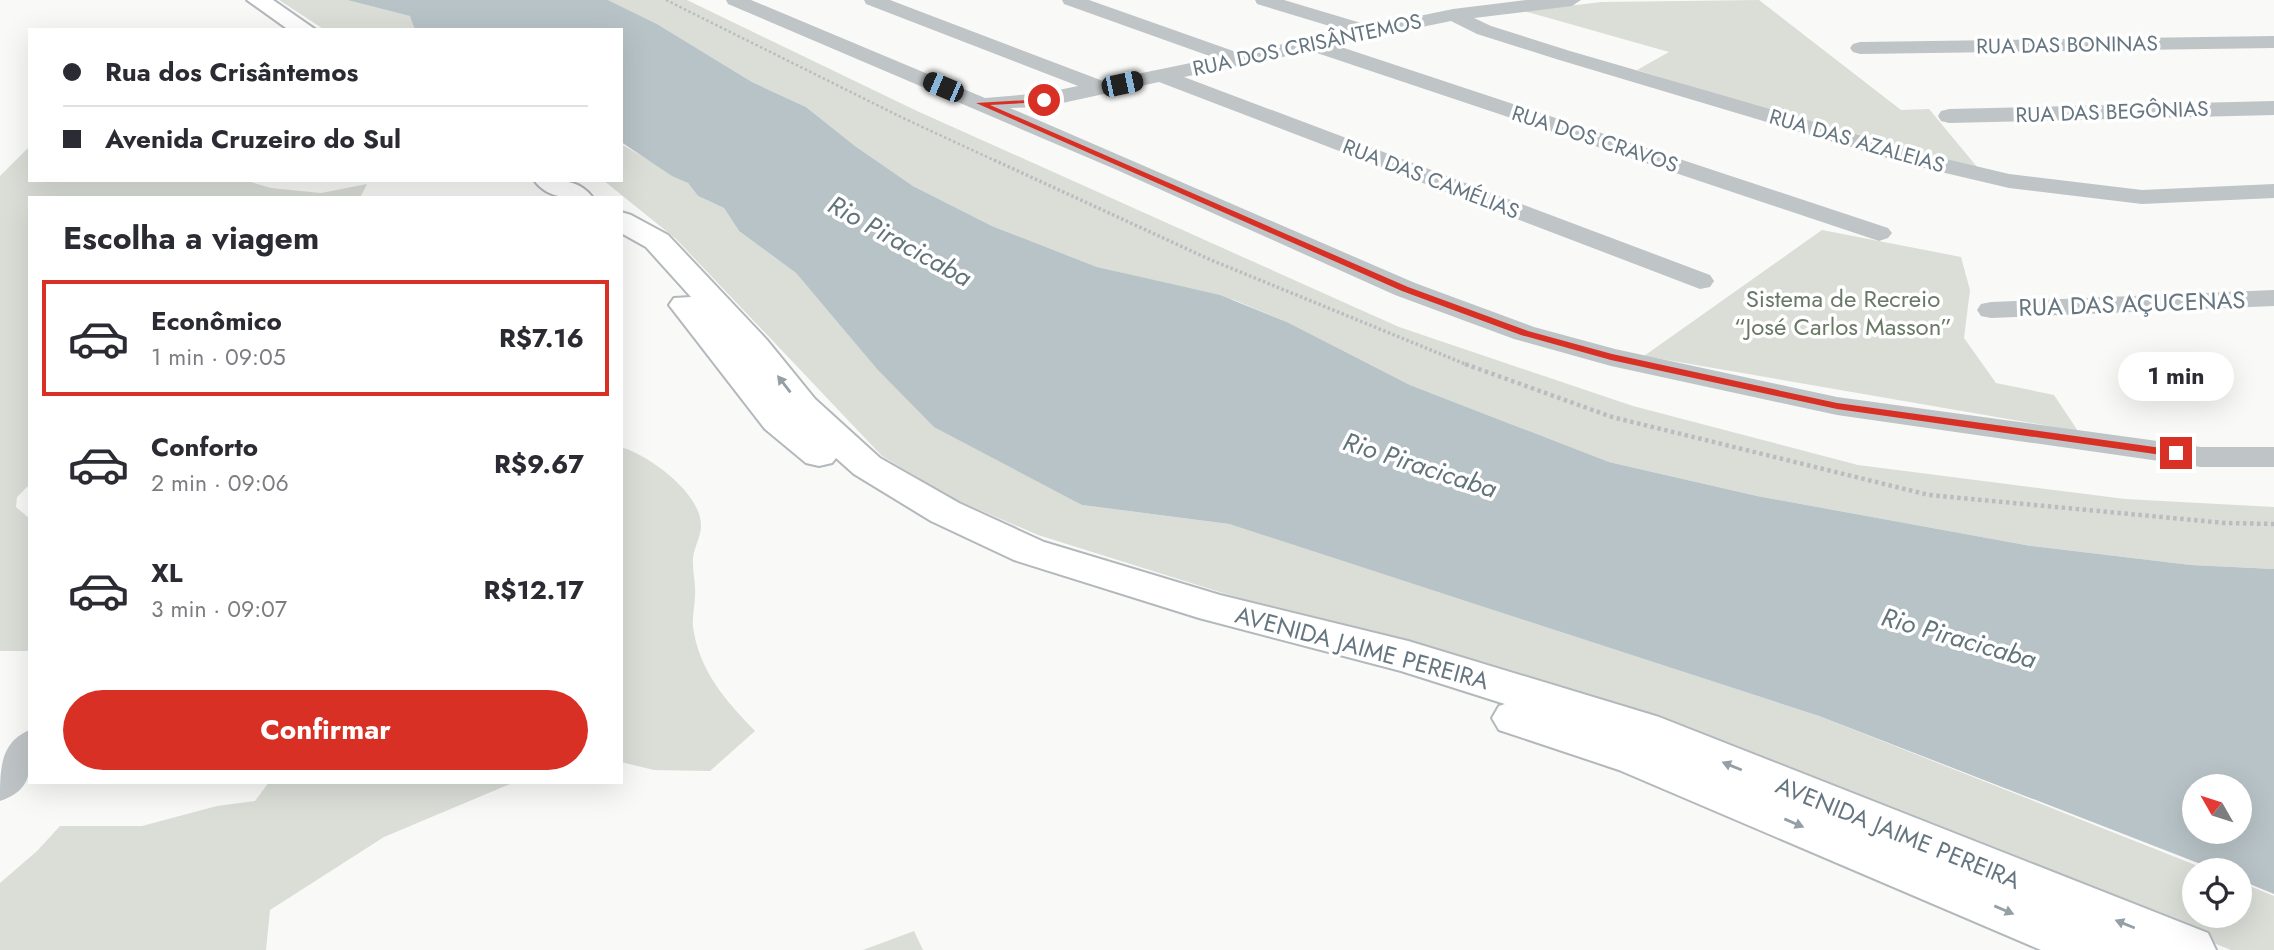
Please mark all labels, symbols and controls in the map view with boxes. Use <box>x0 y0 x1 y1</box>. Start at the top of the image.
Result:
street label: RUA DOS CRISÂNTEMOS <box>1190 6 1424 84</box>
street label: RUA DAS BONINAS <box>1976 28 2158 62</box>
text: Rua dos Crisântemos <box>105 53 358 91</box>
car <box>920 69 967 105</box>
car <box>1100 69 1145 99</box>
route start <box>1028 84 1060 116</box>
street label: RUA DAS BEGÔNIAS <box>2015 94 2209 130</box>
street label: RUA DOS CRAVOS <box>1508 98 1682 180</box>
street label: RUA DAS AZALEIAS <box>1766 102 1948 180</box>
text: Avenida Cruzeiro do Sul <box>105 120 401 158</box>
street label: RUA DAS CAMÉLIAS <box>1338 132 1524 226</box>
water label: Rio Piracicaba <box>821 186 980 297</box>
text: Escolha a viagem <box>63 215 319 261</box>
park label: Sistema de Recreio “José Carlos Masson” <box>1734 281 1952 344</box>
street label: RUA DAS AÇUCENAS <box>2018 282 2246 325</box>
text: Econômico <box>151 302 282 340</box>
icon: car <box>67 307 130 370</box>
text: R$7.16 <box>499 319 584 357</box>
text: 1 min · 09:05 <box>151 340 286 374</box>
callout: 1 min <box>2118 351 2234 400</box>
text: 1 min <box>2147 359 2205 393</box>
one-way arrow <box>776 376 791 394</box>
water label: Rio Piracicaba <box>1338 422 1502 508</box>
text: Conforto <box>151 428 258 466</box>
icon: car <box>67 433 130 496</box>
route end <box>2160 437 2192 469</box>
text: R$9.67 <box>494 445 584 483</box>
text: 2 min · 09:06 <box>151 466 289 500</box>
text: XL <box>151 554 183 592</box>
icon: car <box>67 559 130 622</box>
text: R$12.17 <box>483 571 584 609</box>
text: 3 min · 09:07 <box>151 592 287 626</box>
street label: AVENIDA JAIME PEREIRA <box>1232 597 1493 698</box>
water label: Rio Piracicaba <box>1877 598 2041 678</box>
button: Confirmar <box>63 690 588 770</box>
one-way arrow <box>1721 761 1742 772</box>
street label: AVENIDA JAIME PEREIRA <box>1771 767 2026 898</box>
north arrow <box>2182 774 2252 844</box>
map controls <box>2182 774 2252 928</box>
one-way arrow <box>1784 817 1805 828</box>
button: locate <box>2182 858 2252 928</box>
one-way arrow <box>1994 904 2014 916</box>
one-way arrow <box>2114 919 2135 930</box>

